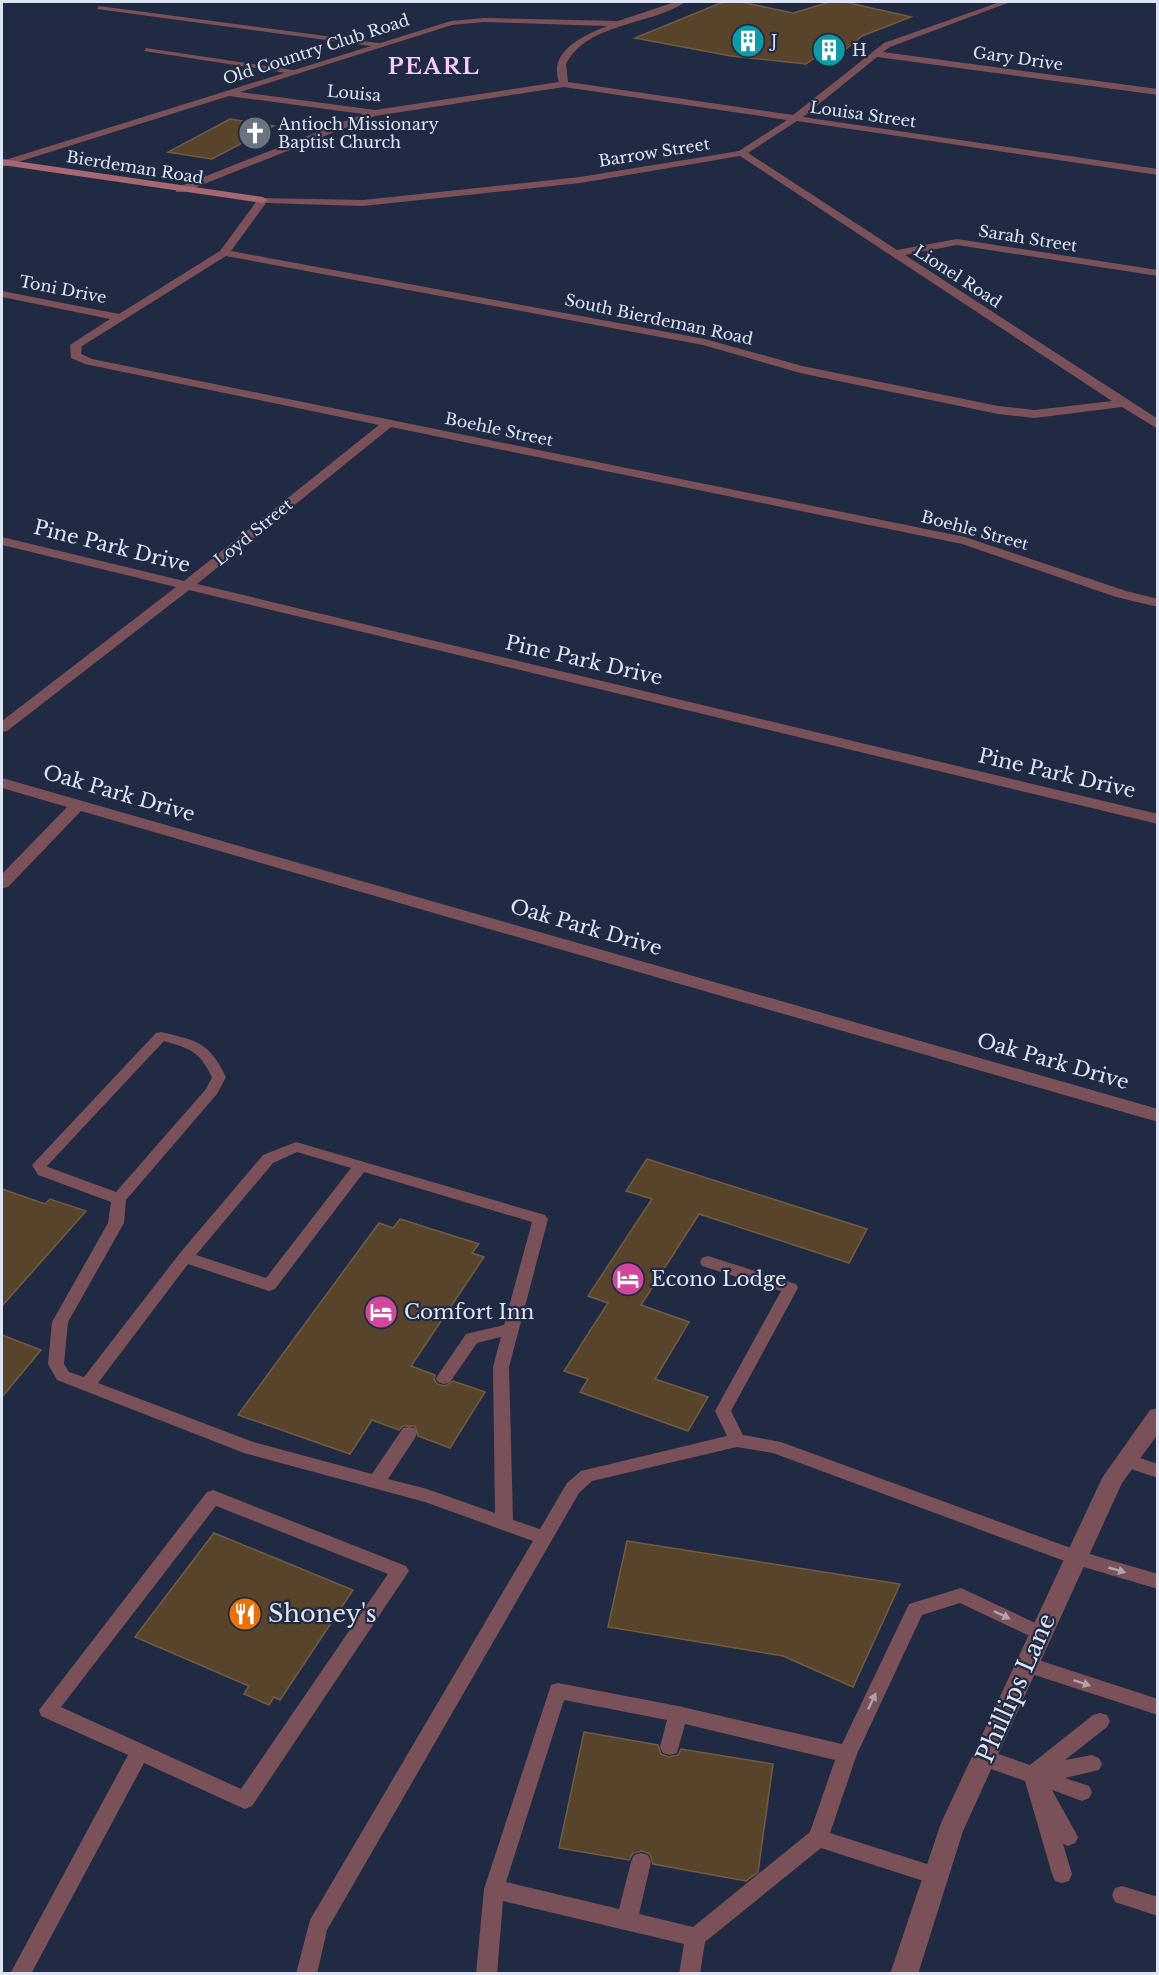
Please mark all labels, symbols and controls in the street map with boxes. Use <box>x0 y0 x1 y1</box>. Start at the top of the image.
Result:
street label: Old Country Club Road <box>220 9 412 89</box>
building icon: J <box>730 23 766 59</box>
place label: J <box>769 31 777 51</box>
building icon: H <box>811 32 847 68</box>
place label: H <box>852 40 867 60</box>
street label: Gary Drive <box>972 42 1064 74</box>
district label: PEARL <box>388 53 480 80</box>
street label: Louisa <box>326 81 382 105</box>
street label: Louisa Street <box>809 97 917 131</box>
place label: Antioch Missionary Baptist Church <box>277 114 439 152</box>
church icon: Antioch Missionary Baptist Church <box>237 115 273 151</box>
street label: Barrow Street <box>597 133 711 171</box>
street label: Bierdeman Road <box>65 146 205 188</box>
street label: Sarah Street <box>977 220 1079 256</box>
street label: Lionel Road <box>911 240 1006 312</box>
street label: Toni Drive <box>18 271 108 307</box>
street label: South Bierdeman Road <box>563 289 755 349</box>
street label: Boehle Street <box>443 408 555 450</box>
street label: Loyd Street <box>210 494 296 570</box>
street label: Boehle Street <box>919 506 1031 554</box>
street label: Pine Park Drive <box>31 515 193 577</box>
street label: Pine Park Drive <box>503 630 665 690</box>
street label: Pine Park Drive <box>976 743 1138 803</box>
street label: Oak Park Drive <box>40 760 198 826</box>
street label: Oak Park Drive <box>507 894 665 960</box>
street label: Oak Park Drive <box>974 1028 1132 1094</box>
hotel icon: Econo Lodge <box>610 1261 646 1297</box>
place label: Econo Lodge <box>651 1267 786 1291</box>
hotel icon: Comfort Inn <box>363 1294 399 1330</box>
place label: Comfort Inn <box>404 1300 535 1324</box>
one-way arrow <box>1108 1566 1126 1575</box>
restaurant icon: Shoney's <box>227 1596 263 1632</box>
place label: Shoney's <box>268 1599 377 1628</box>
street label: Phillips Lane <box>970 1609 1061 1767</box>
one-way arrow <box>993 1610 1010 1620</box>
one-way arrow <box>1073 1678 1091 1688</box>
one-way arrow <box>867 1692 876 1709</box>

